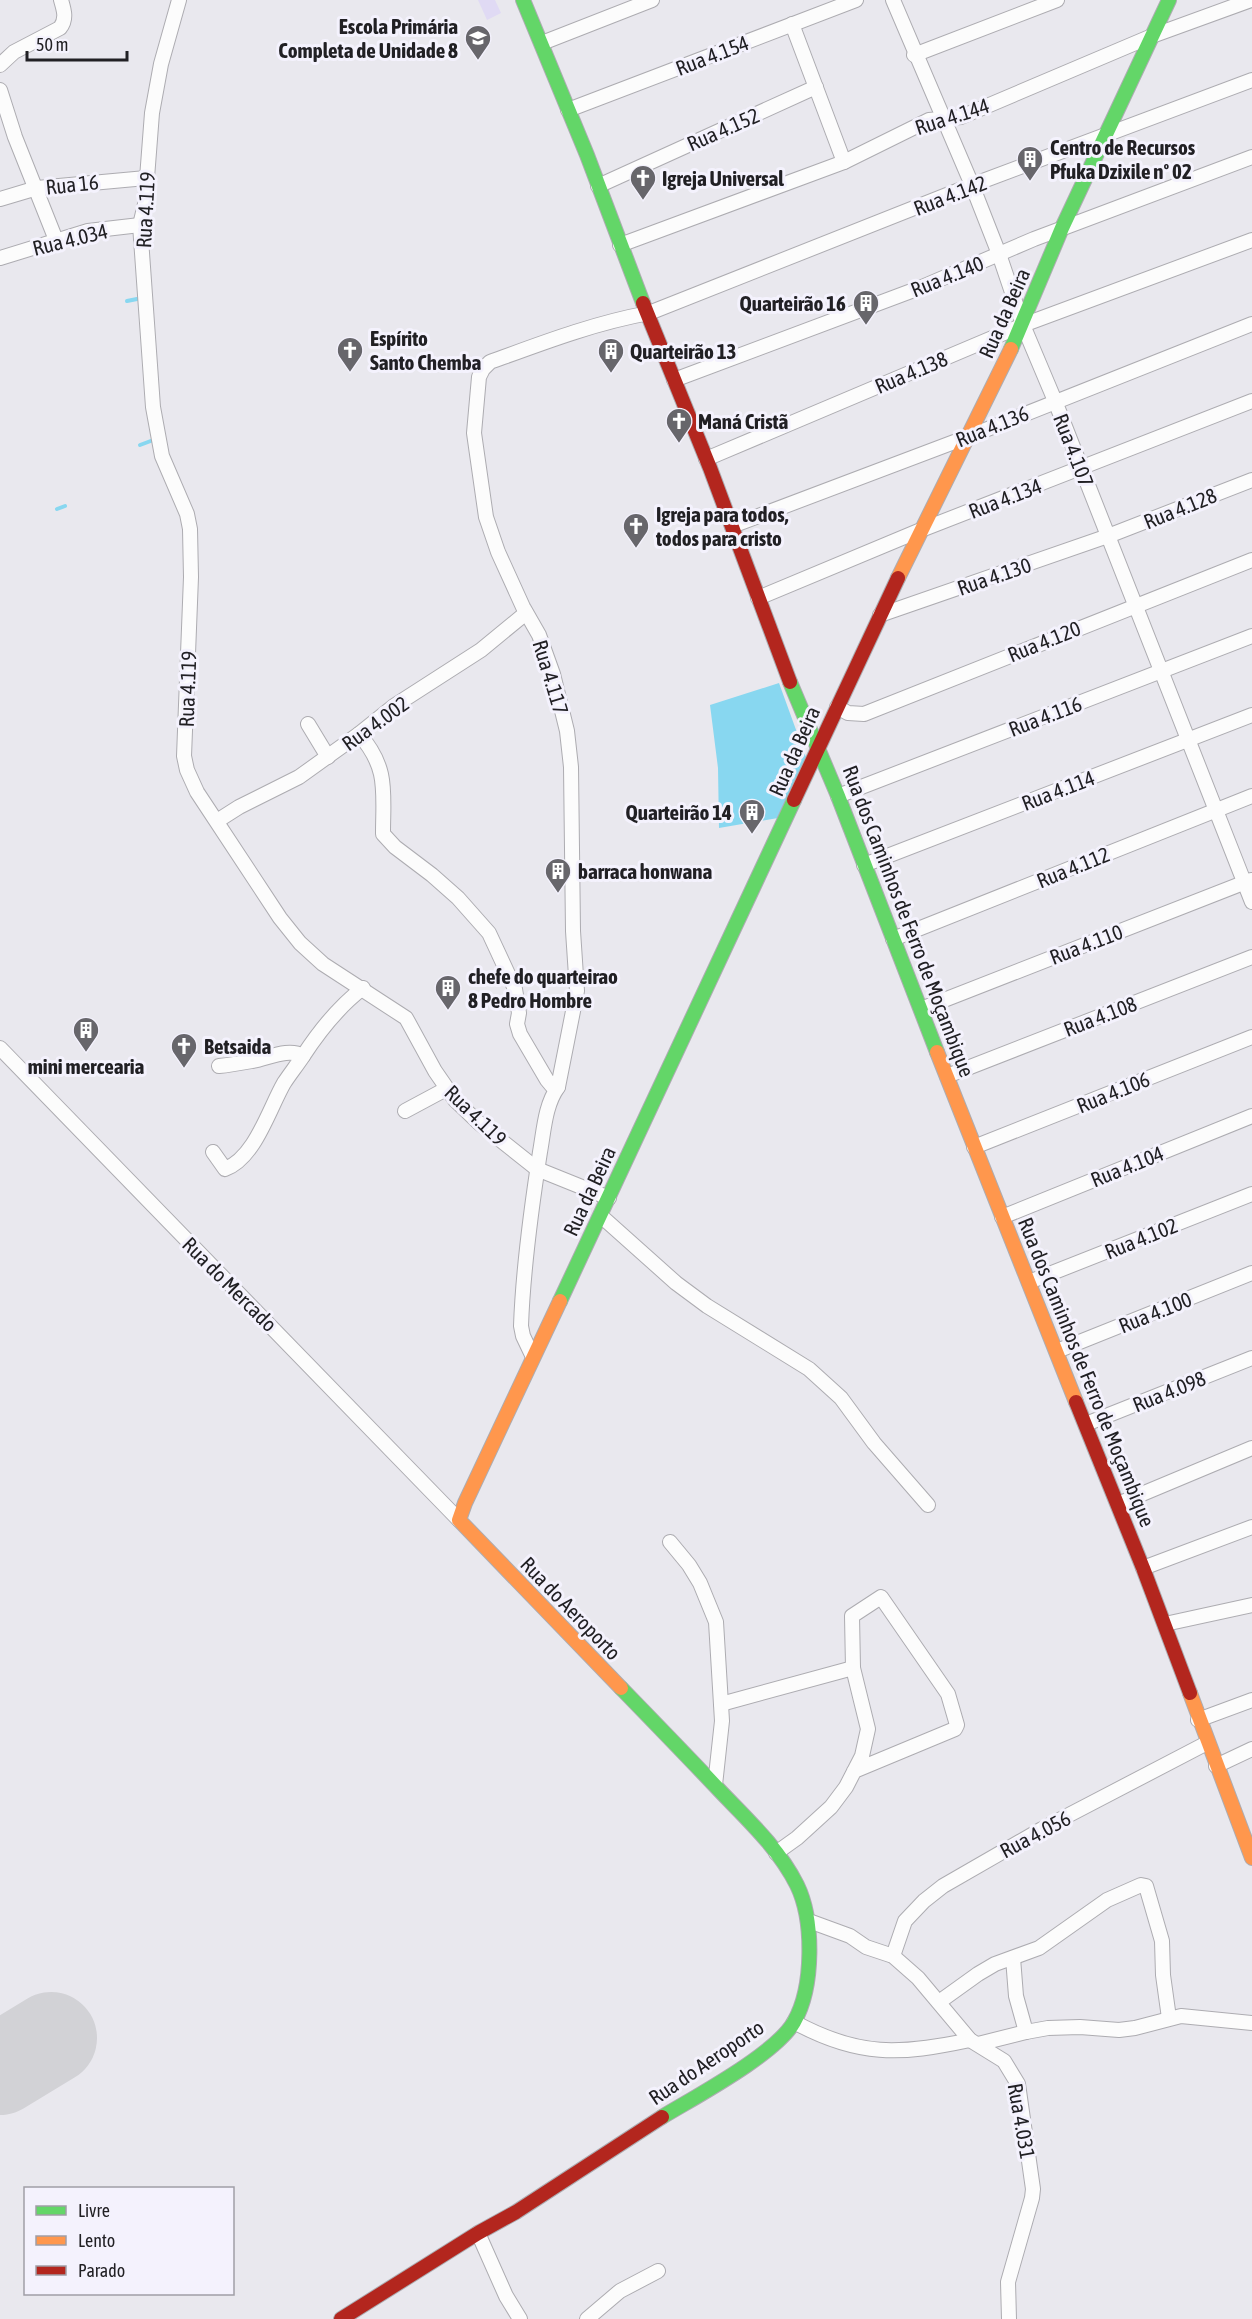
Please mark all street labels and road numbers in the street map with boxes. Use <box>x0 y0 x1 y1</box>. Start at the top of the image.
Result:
street label: Rua 4.154 <box>672 30 752 80</box>
street label: Rua 4.144 <box>912 93 992 139</box>
street label: Rua 4.152 <box>683 102 763 156</box>
street label: Rua 16 <box>44 169 100 199</box>
street label: Rua 4.142 <box>910 170 990 220</box>
street label: Rua 4.119 <box>131 171 159 249</box>
street label: Rua 4.034 <box>30 218 110 260</box>
street label: Rua 4.140 <box>907 250 987 301</box>
street label: Rua da Beira <box>974 264 1034 362</box>
street label: Rua 4.138 <box>871 346 951 398</box>
street label: Rua 4.136 <box>952 400 1032 451</box>
street label: Rua 4.107 <box>1049 410 1099 490</box>
street label: Rua 4.134 <box>965 473 1045 523</box>
street label: Rua 4.128 <box>1140 482 1220 533</box>
street label: Rua 4.130 <box>954 552 1034 600</box>
street label: Rua 4.120 <box>1004 615 1084 666</box>
street label: Rua 4.117 <box>528 637 574 717</box>
street label: Rua 4.119 <box>174 650 200 728</box>
street label: Rua 4.002 <box>337 691 413 755</box>
street label: Rua 4.116 <box>1005 691 1085 741</box>
street label: Rua da Beira <box>764 702 824 800</box>
street label: Rua dos Caminhos de Ferro de Moçambique <box>838 762 980 1080</box>
street label: Rua 4.114 <box>1018 765 1098 815</box>
street label: Rua 4.112 <box>1033 842 1113 892</box>
street label: Rua 4.110 <box>1046 919 1126 969</box>
street label: Rua 4.108 <box>1060 991 1140 1041</box>
street label: Rua 4.106 <box>1073 1066 1153 1117</box>
street label: Rua 4.119 <box>440 1080 512 1150</box>
street label: Rua 4.104 <box>1087 1140 1167 1191</box>
street label: Rua da Beira <box>558 1143 620 1239</box>
street label: Rua 4.102 <box>1101 1213 1181 1263</box>
street label: Rua dos Caminhos de Ferro de Moçambique <box>1014 1214 1160 1530</box>
street label: Rua do Mercado <box>178 1232 282 1336</box>
street label: Rua 4.100 <box>1115 1286 1195 1337</box>
street label: Rua 4.098 <box>1129 1365 1209 1416</box>
street label: Rua do Aeroporto <box>516 1552 626 1664</box>
street label: Rua 4.056 <box>996 1805 1075 1863</box>
street label: Rua do Aeroporto <box>644 2015 768 2109</box>
street label: Rua 4.031 <box>1004 2081 1040 2161</box>

